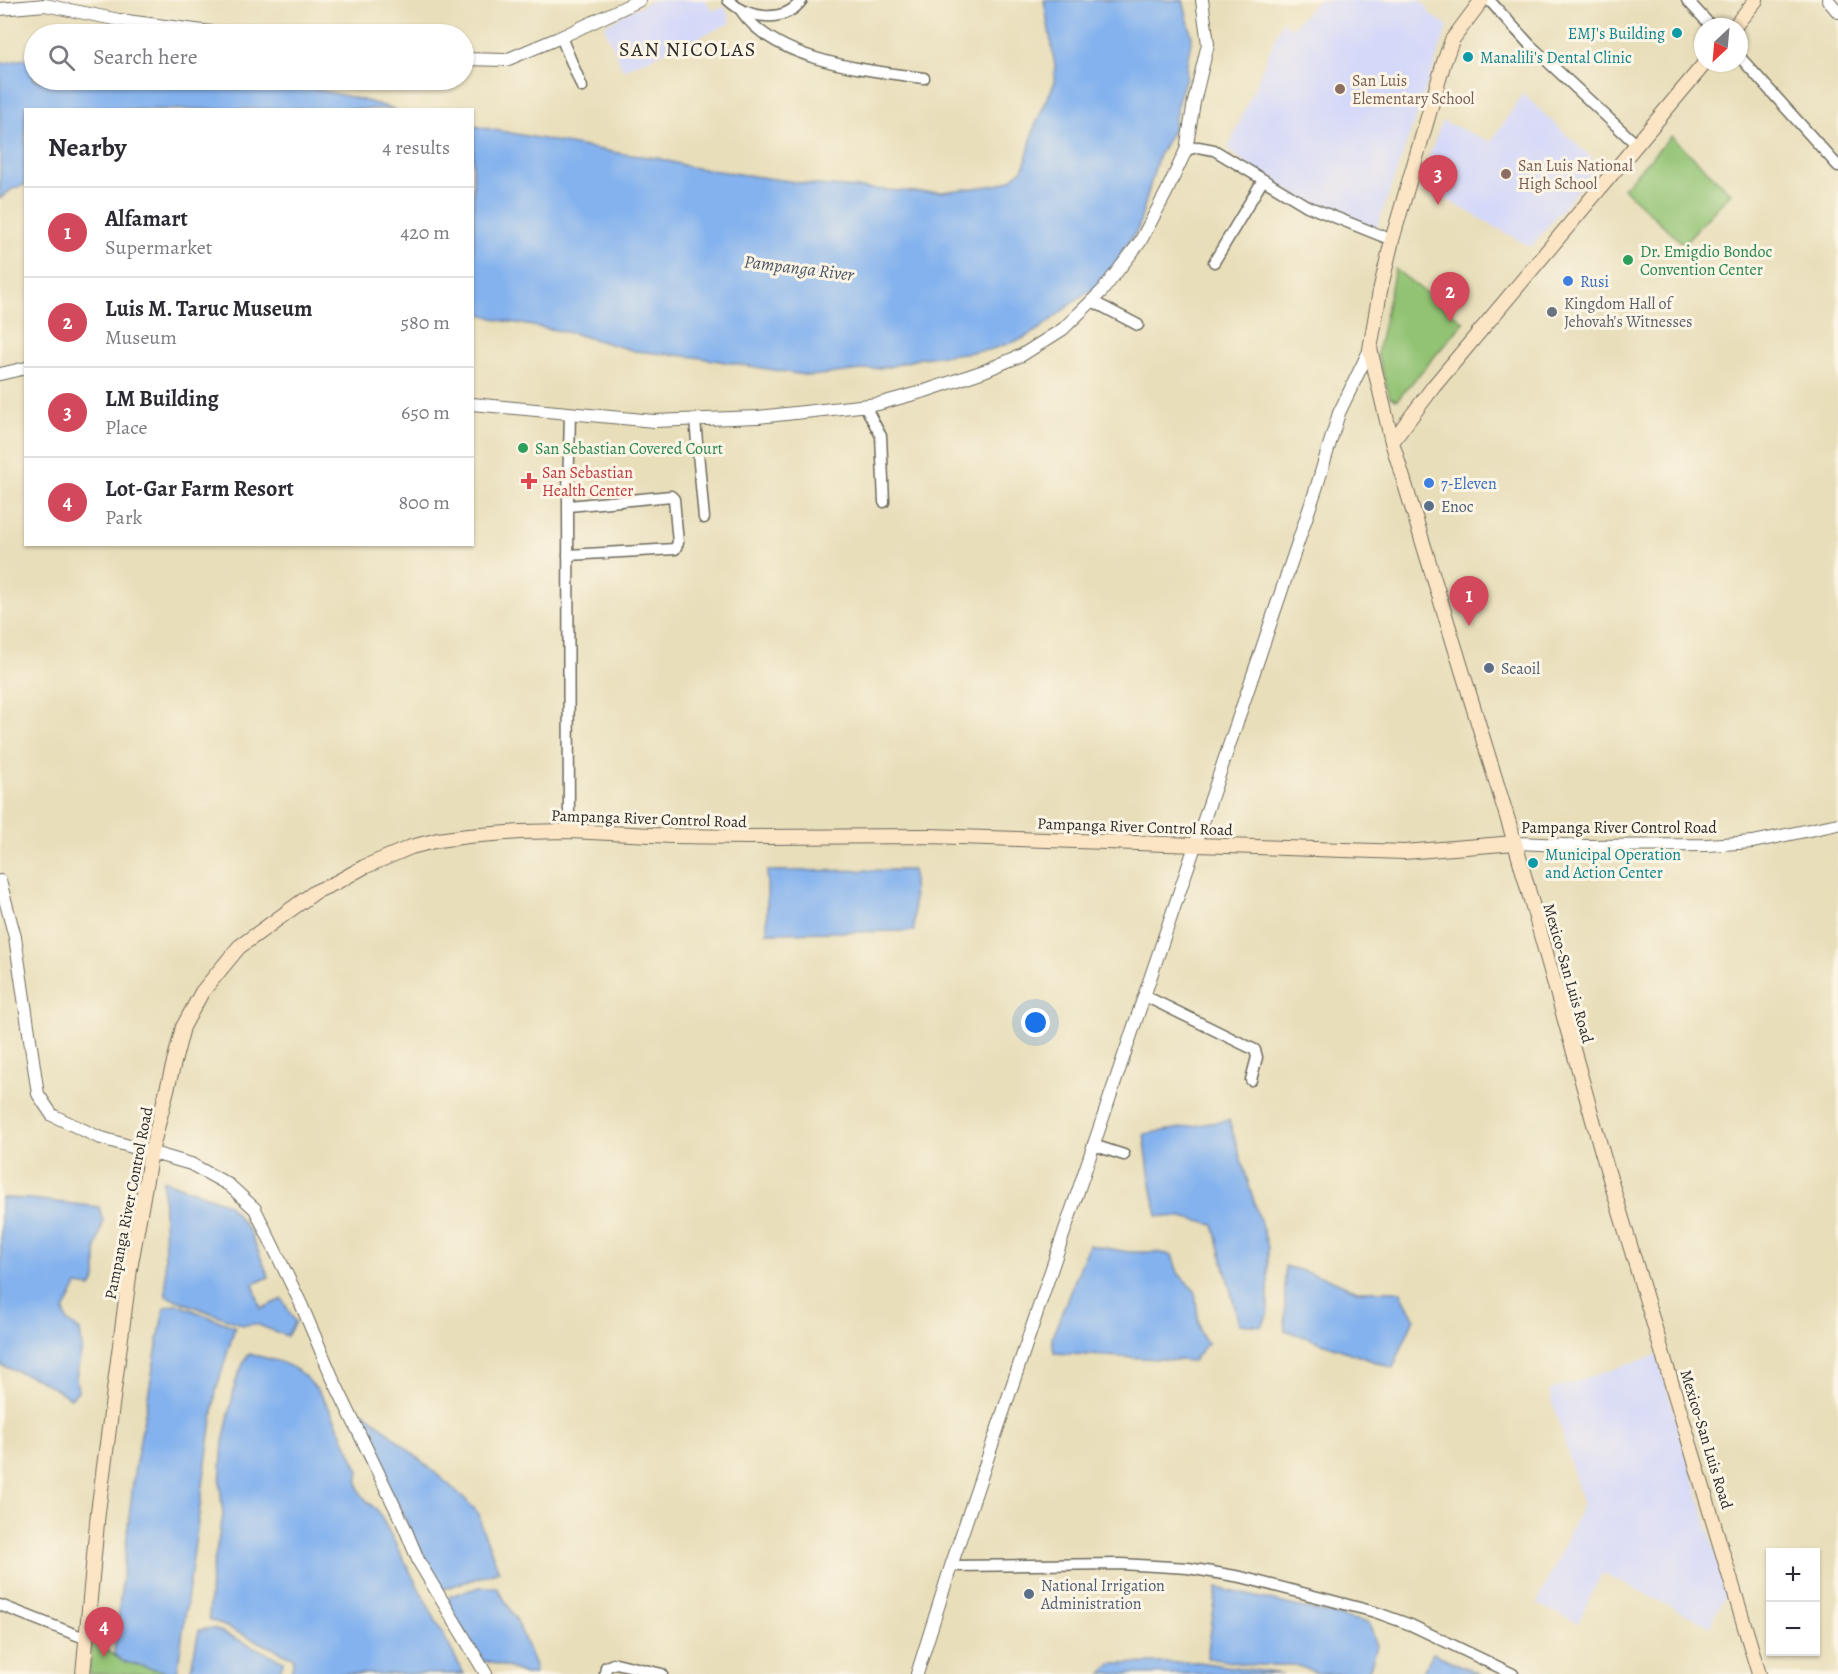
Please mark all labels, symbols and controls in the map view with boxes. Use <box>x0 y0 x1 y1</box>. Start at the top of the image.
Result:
north arrow <box>1694 18 1748 72</box>
place label: EMJ's Building <box>1568 23 1665 45</box>
search box <box>24 24 474 90</box>
marker: EMJ's Building <box>1670 26 1684 40</box>
district label: SAN NICOLAS <box>619 36 757 63</box>
icon: search <box>45 41 78 74</box>
text: Search here <box>93 42 198 72</box>
place label: Manalili's Dental Clinic <box>1480 47 1632 69</box>
marker: Manalili's Dental Clinic <box>1461 50 1475 64</box>
place label: San Luis Elementary School <box>1352 70 1475 110</box>
marker: San Luis Elementary School <box>1333 82 1347 96</box>
text: Nearby <box>48 130 127 165</box>
text: 4 results <box>382 134 450 161</box>
place label: San Luis National High School <box>1518 155 1633 195</box>
pin: 3 <box>1418 156 1458 205</box>
marker: San Luis National High School <box>1499 167 1513 181</box>
text: Alfamart <box>105 204 188 234</box>
text: 1 <box>64 219 71 246</box>
text: 420 m <box>400 219 450 246</box>
text: Supermarket <box>105 234 212 261</box>
place label: Dr. Emigdio Bondoc Convention Center <box>1640 241 1773 281</box>
water label: Pampanga River <box>743 249 856 287</box>
marker: Dr. Emigdio Bondoc Convention Center <box>1621 253 1635 267</box>
place label: Rusi <box>1580 271 1609 293</box>
pin: 2 <box>1430 272 1470 322</box>
marker: Rusi <box>1561 274 1575 288</box>
place label: Kingdom Hall of Jehovah's Witnesses <box>1564 293 1692 333</box>
text: Luis M. Taruc Museum <box>105 294 312 324</box>
marker: Kingdom Hall of Jehovah's Witnesses <box>1545 305 1559 319</box>
text: 2 <box>63 309 72 336</box>
text: 580 m <box>400 309 450 336</box>
text: Museum <box>105 324 177 351</box>
text: LM Building <box>105 384 219 414</box>
text: 3 <box>63 399 72 426</box>
text: 650 m <box>401 399 450 426</box>
text: Place <box>105 414 147 441</box>
place label: San Sebastian Covered Court <box>535 438 723 460</box>
marker: San Sebastian Covered Court <box>516 441 530 455</box>
place label: San Sebastian Health Center <box>542 462 633 502</box>
marker: San Sebastian Health Center <box>520 472 538 490</box>
place label: 7-Eleven <box>1441 473 1497 495</box>
text: Lot-Gar Farm Resort <box>105 474 294 504</box>
marker: 7-Eleven <box>1422 476 1436 490</box>
text: 4 <box>63 489 72 516</box>
text: 800 m <box>398 489 450 516</box>
place label: Enoc <box>1441 496 1474 518</box>
marker: Enoc <box>1422 499 1436 513</box>
text: Park <box>105 504 143 531</box>
pin: 1 <box>1450 576 1488 626</box>
place label: Seaoil <box>1501 658 1540 680</box>
marker: Seaoil <box>1482 661 1496 675</box>
street label: Pampanga River Control Road <box>551 805 748 833</box>
street label: Pampanga River Control Road <box>1037 813 1234 841</box>
street label: Pampanga River Control Road <box>1521 817 1717 839</box>
place label: Municipal Operation and Action Center <box>1545 844 1681 884</box>
marker: Municipal Operation and Action Center <box>1526 856 1540 870</box>
street label: Mexico-San Luis Road <box>1538 901 1599 1046</box>
your location <box>1021 1008 1050 1037</box>
street label: Pampanga River Control Road <box>99 1105 159 1301</box>
street label: Mexico-San Luis Road <box>1674 1367 1738 1512</box>
map controls <box>1766 1548 1820 1656</box>
button: + <box>1766 1548 1820 1602</box>
place label: National Irrigation Administration <box>1040 1575 1165 1615</box>
marker: National Irrigation Administration <box>1022 1587 1036 1601</box>
button: − <box>1766 1602 1820 1656</box>
pin: 4 <box>84 1608 124 1657</box>

